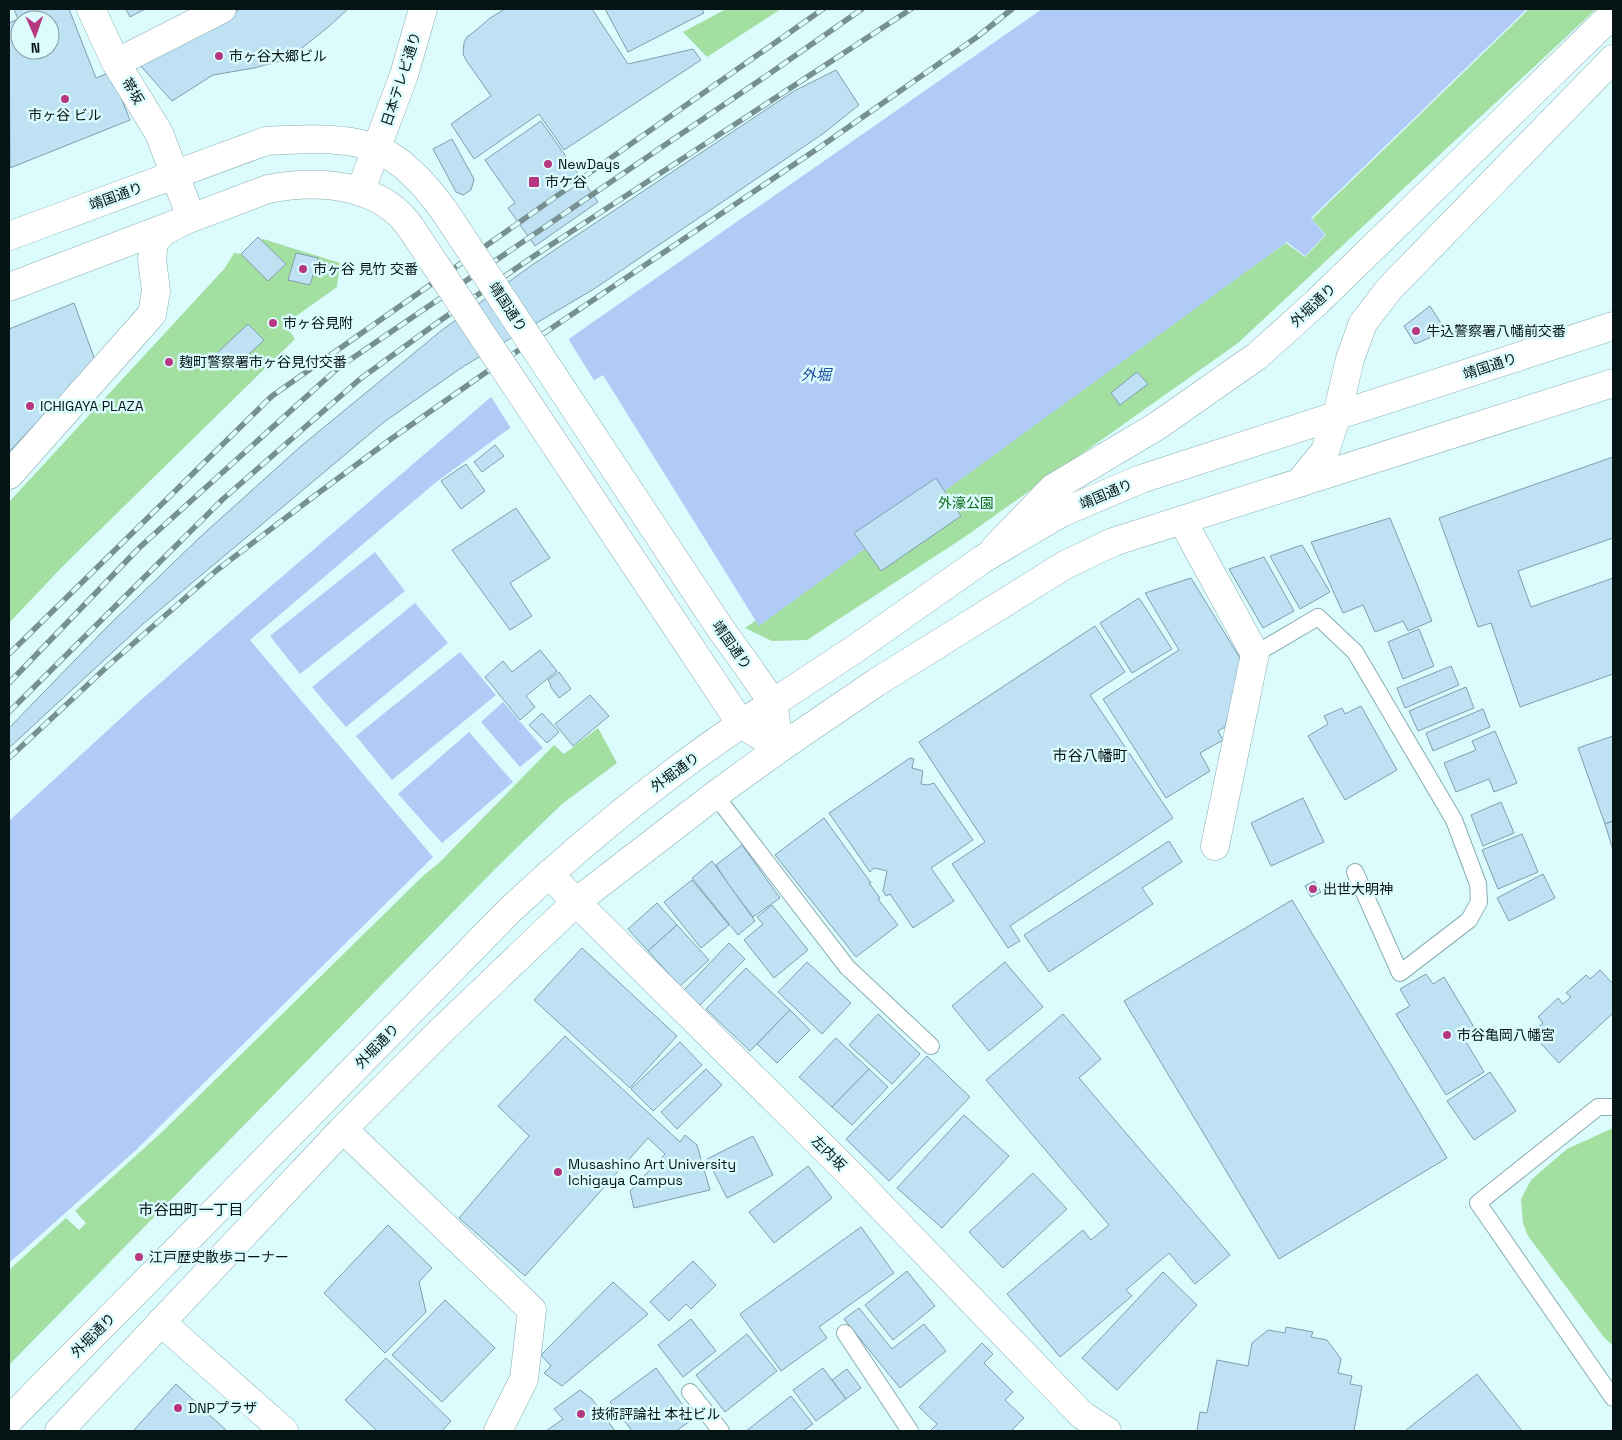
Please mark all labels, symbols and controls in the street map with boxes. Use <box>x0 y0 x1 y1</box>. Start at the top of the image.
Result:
north arrow <box>10 10 60 60</box>
street label: 日本テレビ通り <box>377 30 425 128</box>
text: N <box>30 39 40 57</box>
place label: 市ヶ谷大郷ビル <box>229 47 327 65</box>
marker: 市ヶ谷大郷ビル <box>213 50 225 62</box>
street label: 帯坂 <box>118 74 148 108</box>
marker: 市ヶ谷 ビル <box>59 93 71 105</box>
place label: 市ヶ谷 ビル <box>28 106 102 124</box>
place label: NewDays <box>558 155 620 173</box>
marker: NewDays <box>542 158 554 170</box>
place label: 市ケ谷 <box>545 173 587 191</box>
marker: 市ケ谷 <box>527 175 541 189</box>
street label: 靖国通り <box>87 178 145 214</box>
place label: 市ヶ谷 見竹 交番 <box>313 260 418 278</box>
marker: 市ヶ谷 見竹 交番 <box>297 263 309 275</box>
street label: 靖国通り <box>485 279 531 335</box>
street label: 外堀通り <box>1286 279 1340 331</box>
place label: 市ヶ谷見附 <box>283 314 353 332</box>
marker: 市ヶ谷見附 <box>267 317 279 329</box>
place label: 牛込警察署八幡前交番 <box>1426 322 1566 340</box>
marker: 牛込警察署八幡前交番 <box>1410 325 1422 337</box>
street label: 靖国通り <box>1461 349 1519 383</box>
place label: 麹町警察署市ヶ谷見付交番 <box>179 353 347 371</box>
marker: 麹町警察署市ヶ谷見付交番 <box>163 356 175 368</box>
water label: 外堀 <box>801 365 833 384</box>
place label: ICHIGAYA PLAZA <box>40 397 144 415</box>
marker: ICHIGAYA PLAZA <box>24 400 36 412</box>
street label: 靖国通り <box>1077 475 1135 513</box>
park label: 外濠公園 <box>938 494 994 512</box>
street label: 靖国通り <box>709 617 755 673</box>
district label: 市谷八幡町 <box>1052 746 1128 765</box>
street label: 外堀通り <box>647 748 703 796</box>
place label: 出世大明神 <box>1323 880 1393 898</box>
marker: 出世大明神 <box>1307 883 1319 895</box>
street label: 外堀通り <box>351 1020 403 1072</box>
place label: 市谷亀岡八幡宮 <box>1457 1026 1555 1044</box>
marker: 市谷亀岡八幡宮 <box>1441 1029 1453 1041</box>
street label: 左内坂 <box>808 1132 850 1174</box>
place label: Musashino Art University Ichigaya Campus <box>568 1155 736 1189</box>
marker: Musashino Art University Ichigaya Campus <box>552 1166 564 1178</box>
district label: 市谷田町一丁目 <box>138 1200 244 1219</box>
place label: 江戸歴史散歩コーナー <box>149 1248 289 1266</box>
marker: 江戸歴史散歩コーナー <box>133 1251 145 1263</box>
street label: 外堀通り <box>67 1309 119 1361</box>
place label: DNPプラザ <box>188 1399 257 1417</box>
marker: DNPプラザ <box>172 1402 184 1414</box>
place label: 技術評論社 本社ビル <box>591 1405 721 1423</box>
marker: 技術評論社 本社ビル <box>575 1408 587 1420</box>

